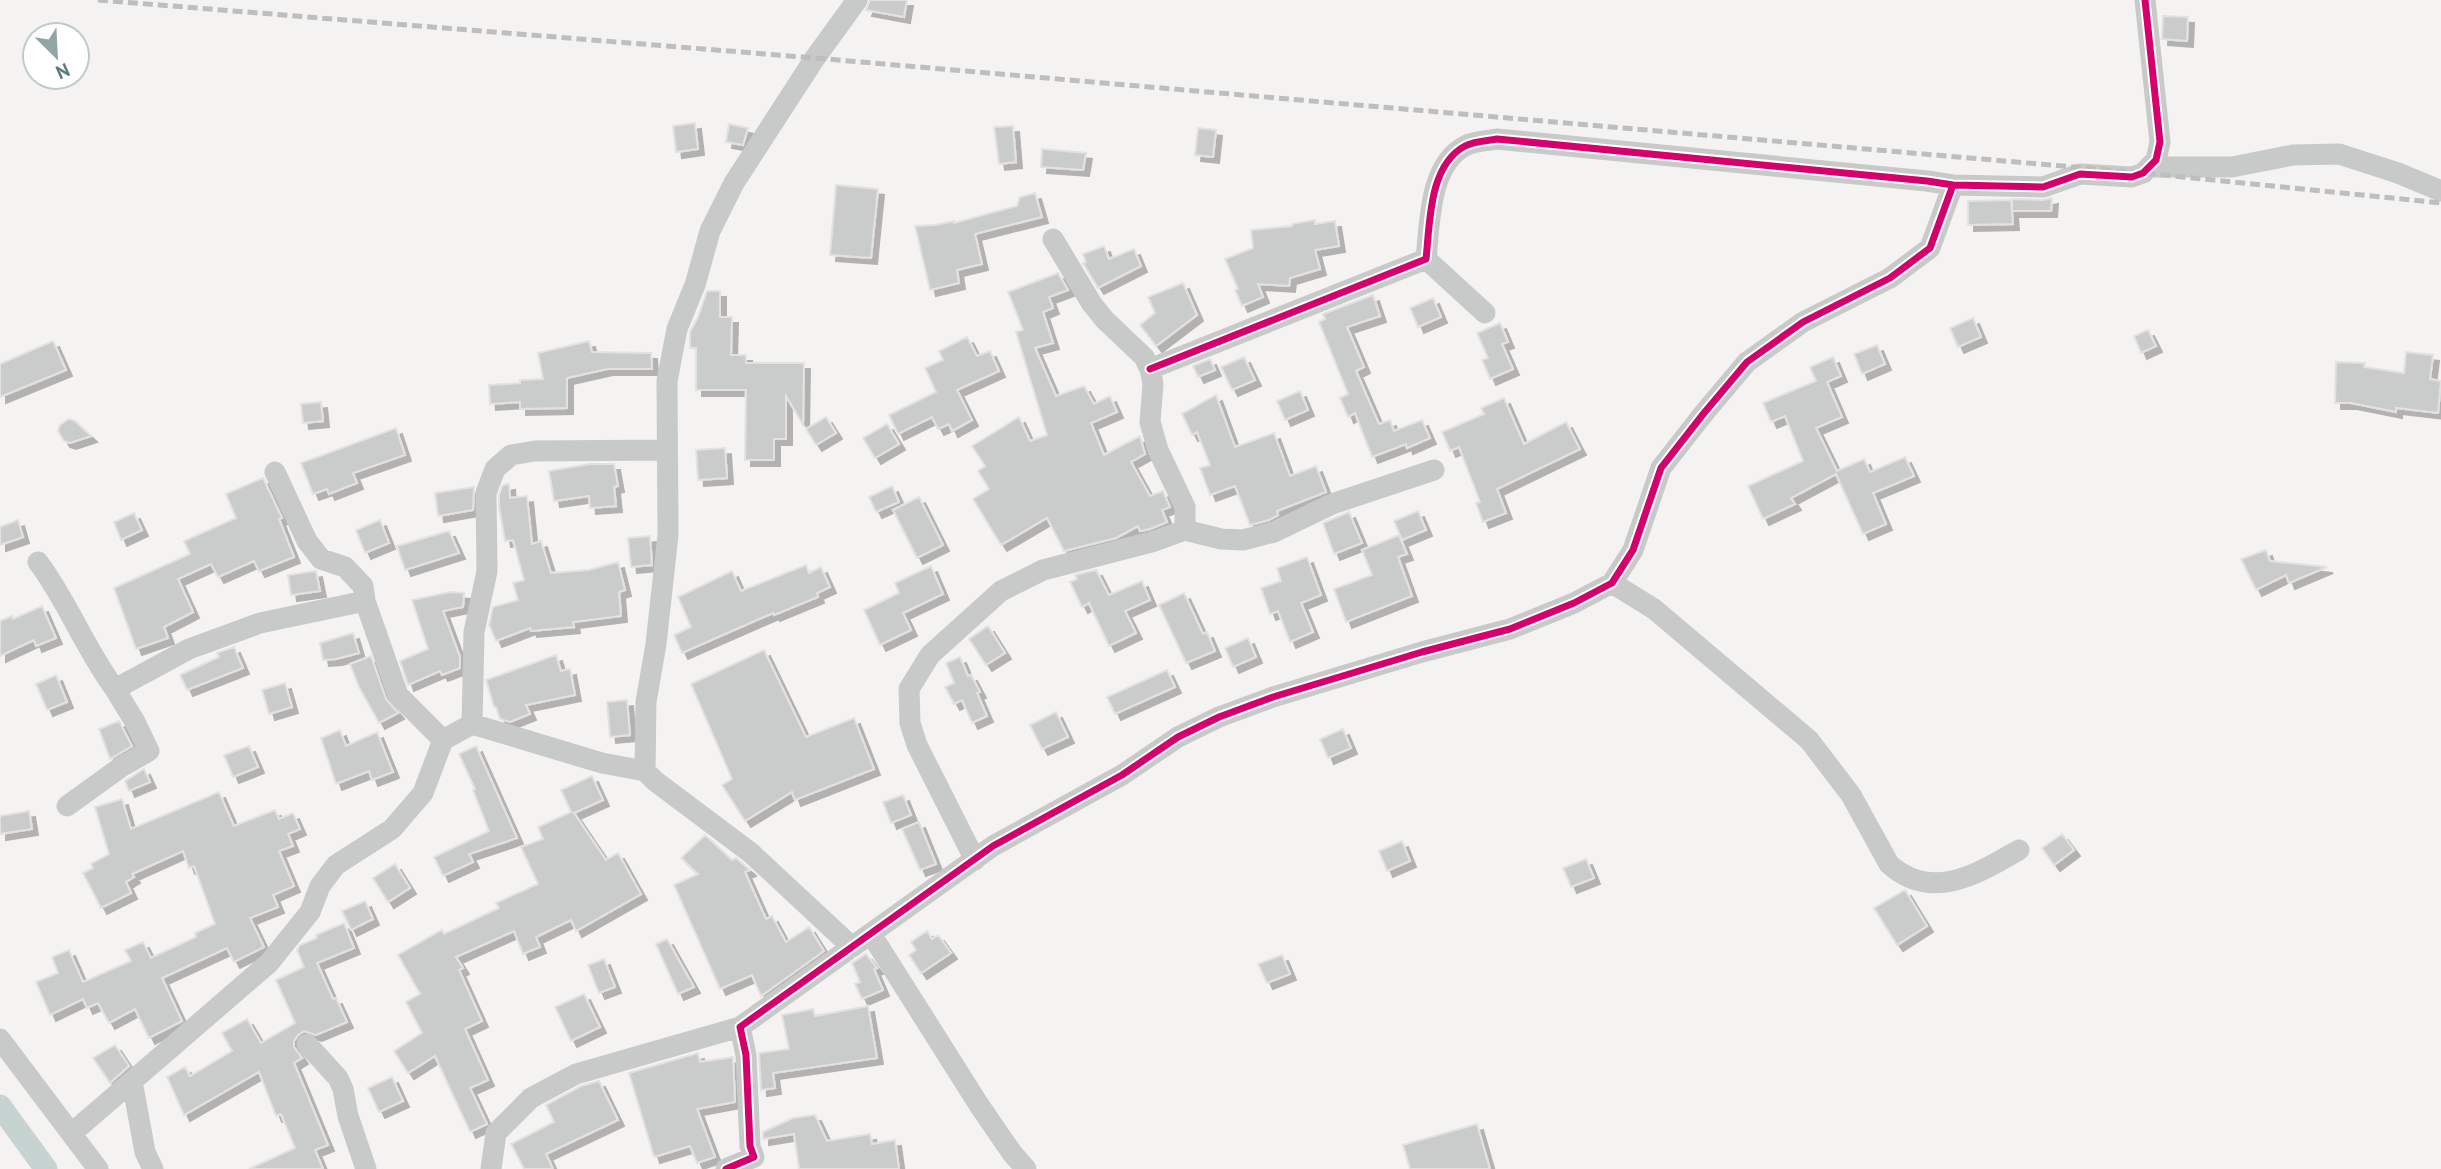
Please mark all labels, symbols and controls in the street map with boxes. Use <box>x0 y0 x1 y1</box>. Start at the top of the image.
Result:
north arrow <box>21 21 91 91</box>
text: N <box>52 58 73 85</box>

